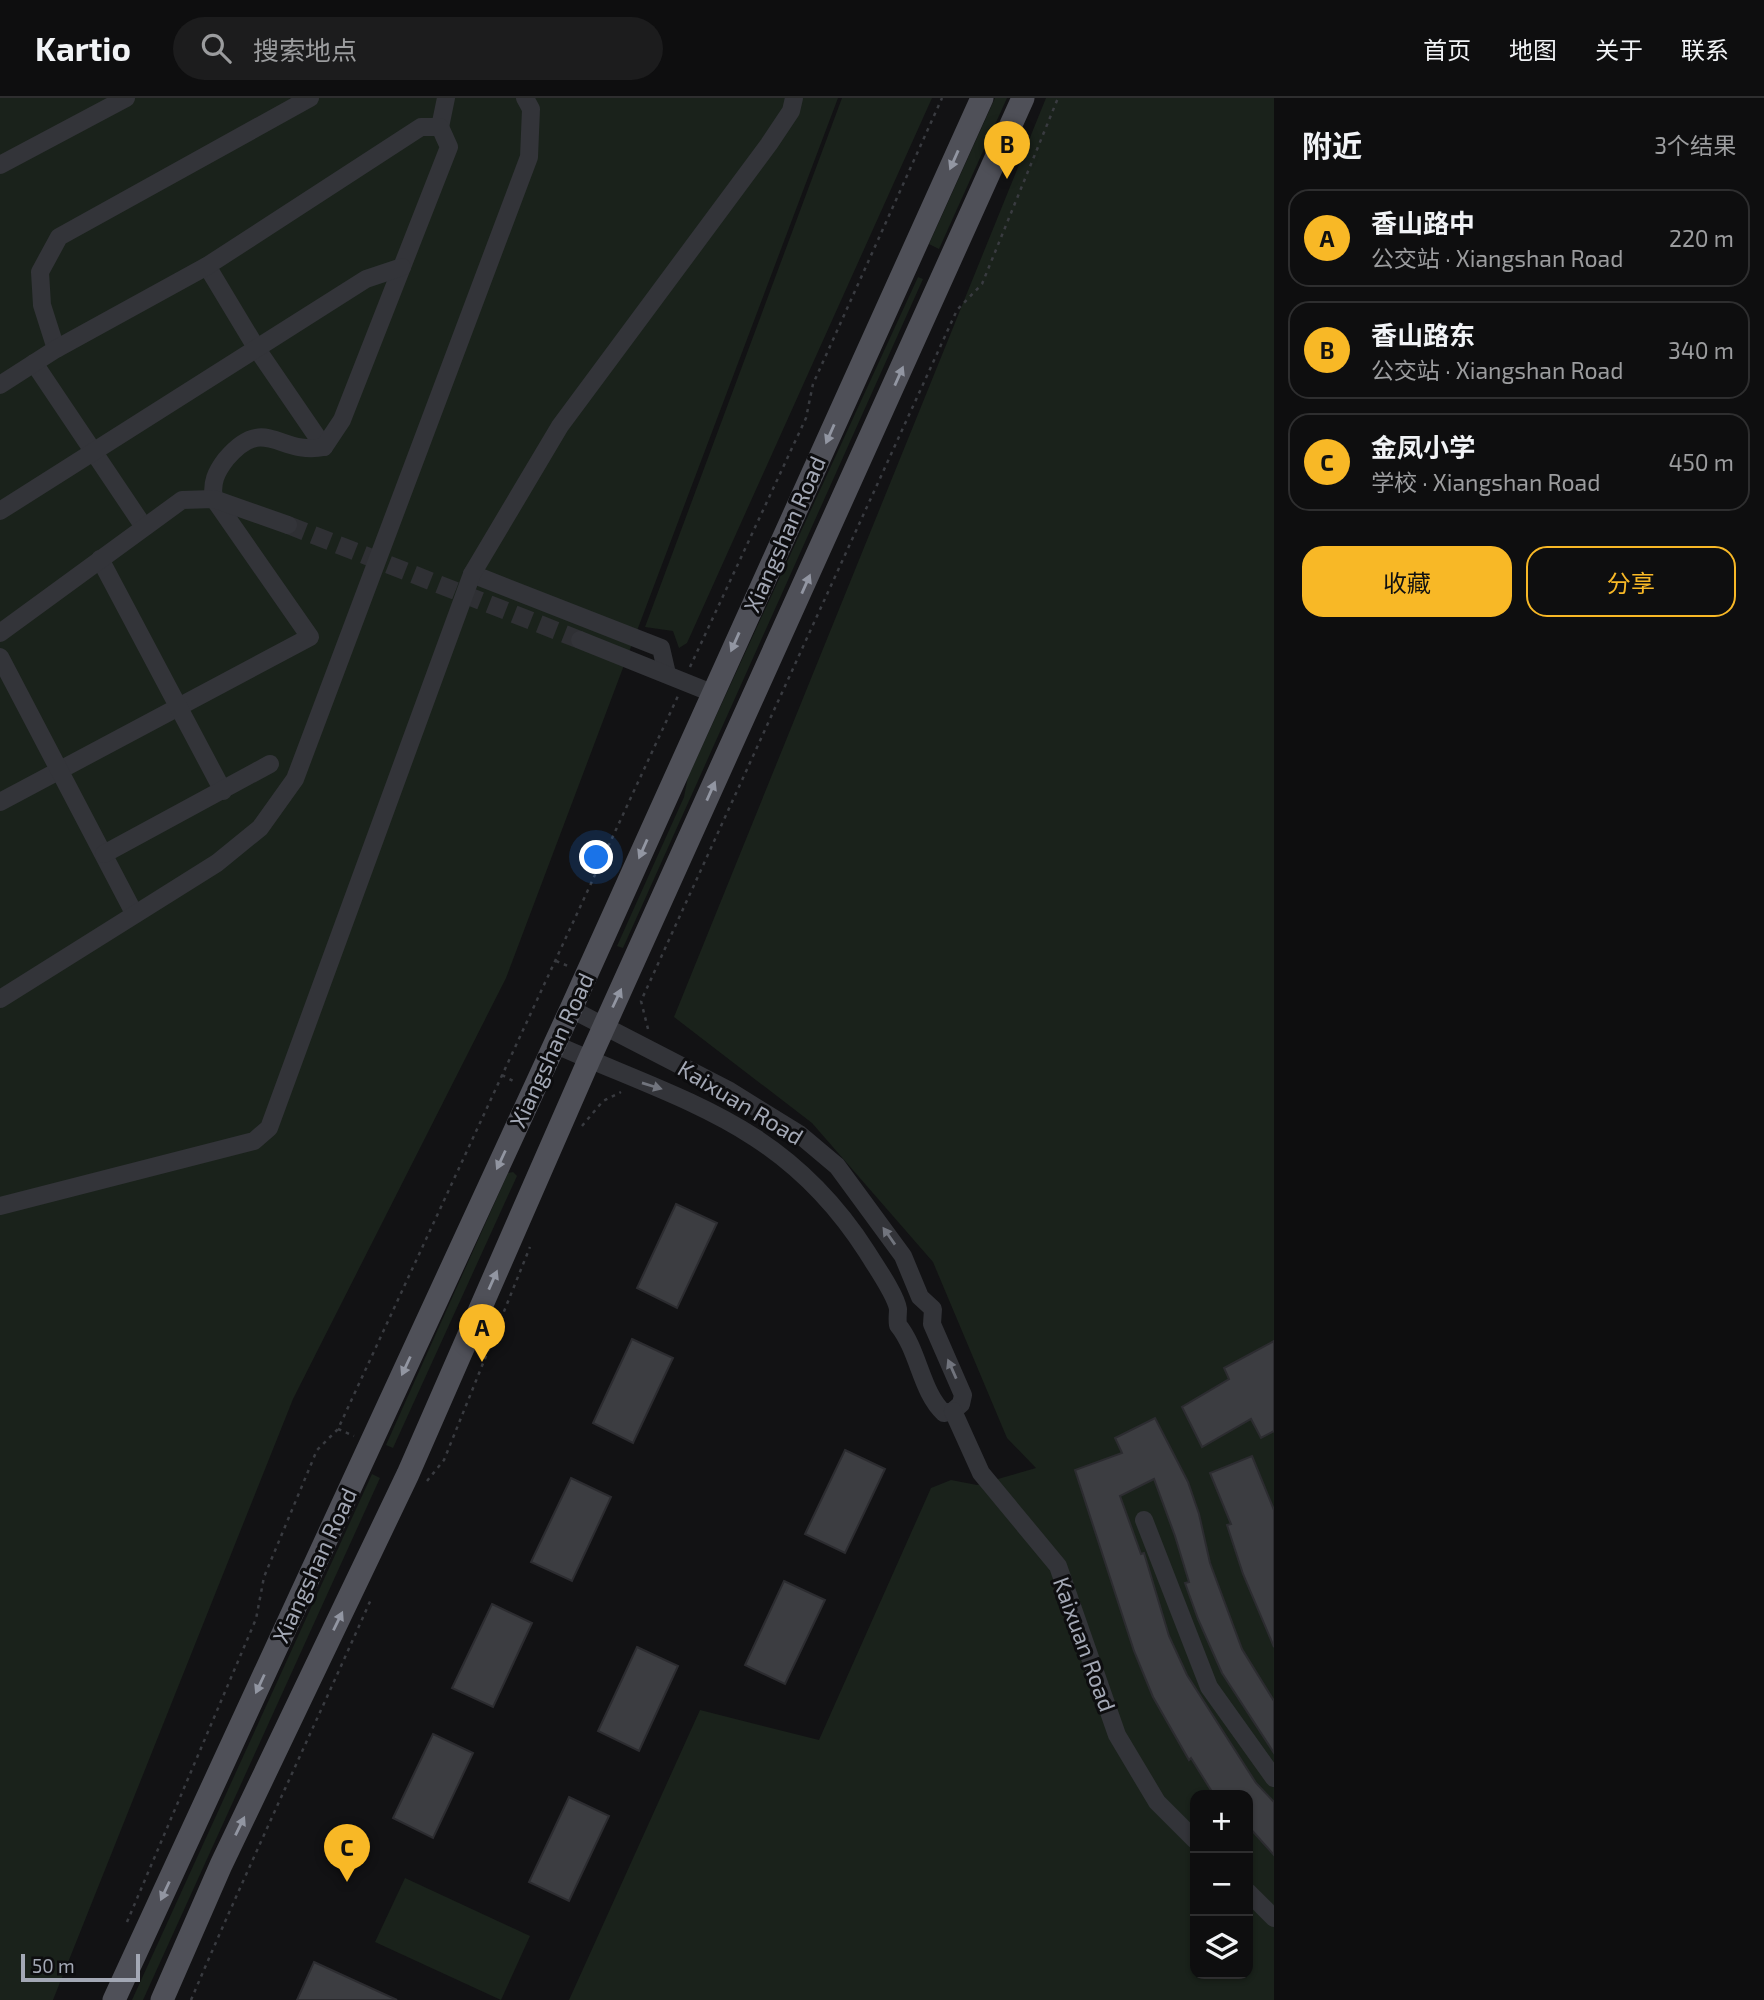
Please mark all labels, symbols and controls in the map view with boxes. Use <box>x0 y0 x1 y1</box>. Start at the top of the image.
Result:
search box <box>173 17 663 80</box>
text: Kartio <box>35 28 131 68</box>
icon: search <box>197 29 235 67</box>
text: 搜索地点 <box>253 34 357 65</box>
text: 首页 <box>1423 35 1471 64</box>
text: 地图 <box>1509 35 1557 64</box>
text: 关于 <box>1595 35 1643 64</box>
text: 联系 <box>1681 35 1729 64</box>
pin: B <box>984 121 1030 179</box>
text: 附近 <box>1302 127 1362 163</box>
text: 3个结果 <box>1654 131 1736 159</box>
one-way arrow <box>948 150 960 170</box>
text: 香山路中 <box>1371 207 1475 238</box>
text: A <box>1319 224 1335 252</box>
text: 220 m <box>1669 224 1734 252</box>
text: 公交站 · Xiangshan Road <box>1371 244 1623 272</box>
text: 香山路东 <box>1371 319 1475 350</box>
text: B <box>1320 336 1334 364</box>
text: 340 m <box>1668 336 1734 364</box>
text: 公交站 · Xiangshan Road <box>1371 356 1623 384</box>
one-way arrow <box>893 366 905 386</box>
one-way arrow <box>824 424 835 445</box>
text: 金凤小学 <box>1371 431 1475 462</box>
text: C <box>1320 448 1334 476</box>
text: 450 m <box>1668 448 1734 476</box>
street label: Xiangshan Road <box>737 452 831 616</box>
text: 学校 · Xiangshan Road <box>1371 468 1600 496</box>
button: 收藏 <box>1302 546 1512 617</box>
button: 分享 <box>1526 546 1736 617</box>
one-way arrow <box>800 573 811 594</box>
one-way arrow <box>729 631 740 652</box>
one-way arrow <box>706 780 717 801</box>
one-way arrow <box>637 839 649 859</box>
your location <box>579 840 613 874</box>
street label: Xiangshan Road <box>503 968 599 1132</box>
one-way arrow <box>611 988 623 1008</box>
street label: Kaixuan Road <box>673 1054 809 1150</box>
one-way arrow <box>641 1081 662 1091</box>
one-way arrow <box>495 1149 506 1170</box>
one-way arrow <box>882 1227 896 1245</box>
one-way arrow <box>488 1269 499 1290</box>
pin: A <box>459 1304 505 1362</box>
one-way arrow <box>400 1356 412 1376</box>
one-way arrow <box>946 1359 958 1379</box>
street label: Xiangshan Road <box>266 1483 362 1647</box>
street label: Kaixuan Road <box>1048 1573 1122 1715</box>
one-way arrow <box>333 1610 344 1631</box>
one-way arrow <box>254 1674 265 1695</box>
map controls <box>1190 1790 1253 1979</box>
button: + <box>1190 1790 1253 1853</box>
one-way arrow <box>234 1816 246 1836</box>
pin: C <box>324 1824 370 1882</box>
button: − <box>1190 1853 1253 1916</box>
one-way arrow <box>159 1881 171 1901</box>
button: layers <box>1190 1916 1253 1979</box>
scale bar <box>21 1951 140 1983</box>
text: 50 m <box>32 1954 75 1977</box>

